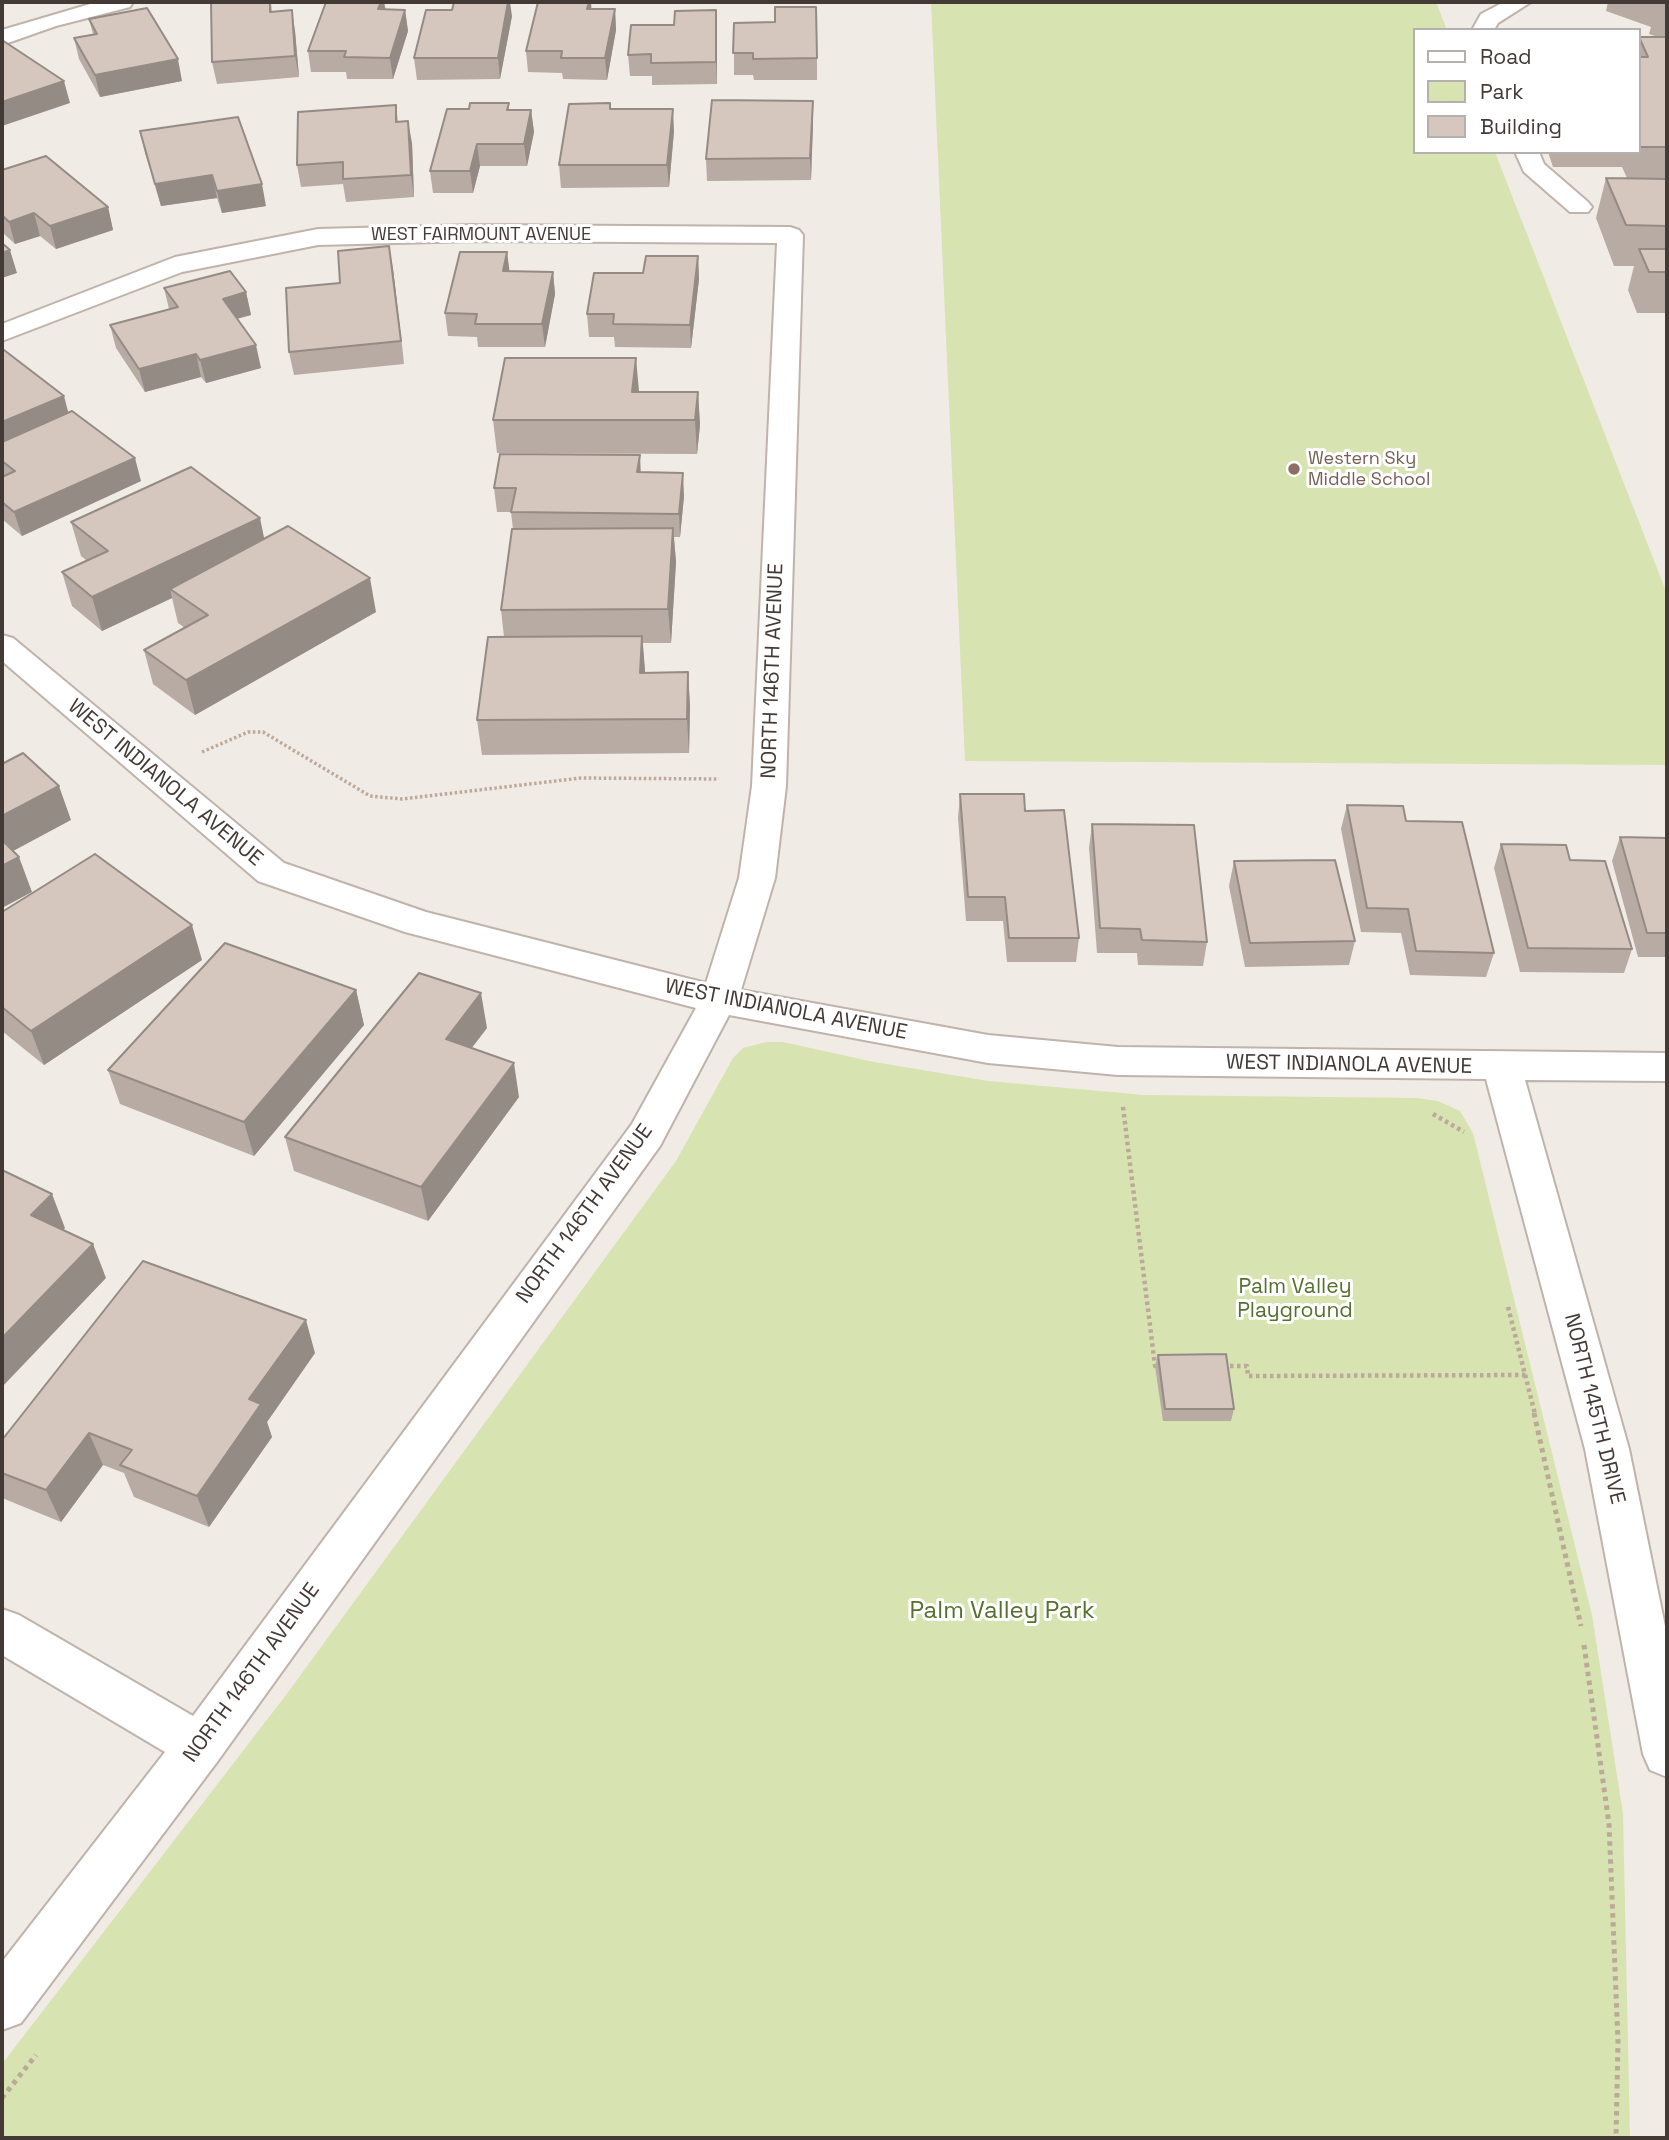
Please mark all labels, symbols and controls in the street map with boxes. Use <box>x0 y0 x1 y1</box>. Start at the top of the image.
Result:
legend <box>1414 28 1641 154</box>
text: Road <box>1480 43 1532 70</box>
text: Park <box>1480 78 1524 105</box>
text: Building <box>1480 113 1562 140</box>
street label: WEST FAIRMOUNT AVENUE <box>371 224 591 246</box>
place label: Western Sky Middle School <box>1308 448 1430 490</box>
marker: Western Sky Middle School <box>1286 461 1302 477</box>
street label: NORTH 146TH AVENUE <box>757 563 789 779</box>
street label: WEST INDIANOLA AVENUE <box>63 694 267 872</box>
street label: WEST INDIANOLA AVENUE <box>663 974 909 1046</box>
street label: WEST INDIANOLA AVENUE <box>1226 1050 1472 1080</box>
street label: NORTH 146TH AVENUE <box>511 1119 659 1309</box>
park label: Palm Valley Playground <box>1237 1274 1353 1324</box>
street label: NORTH 145TH DRIVE <box>1558 1311 1630 1507</box>
street label: NORTH 146TH AVENUE <box>178 1578 326 1768</box>
park label: Palm Valley Park <box>909 1597 1095 1625</box>

